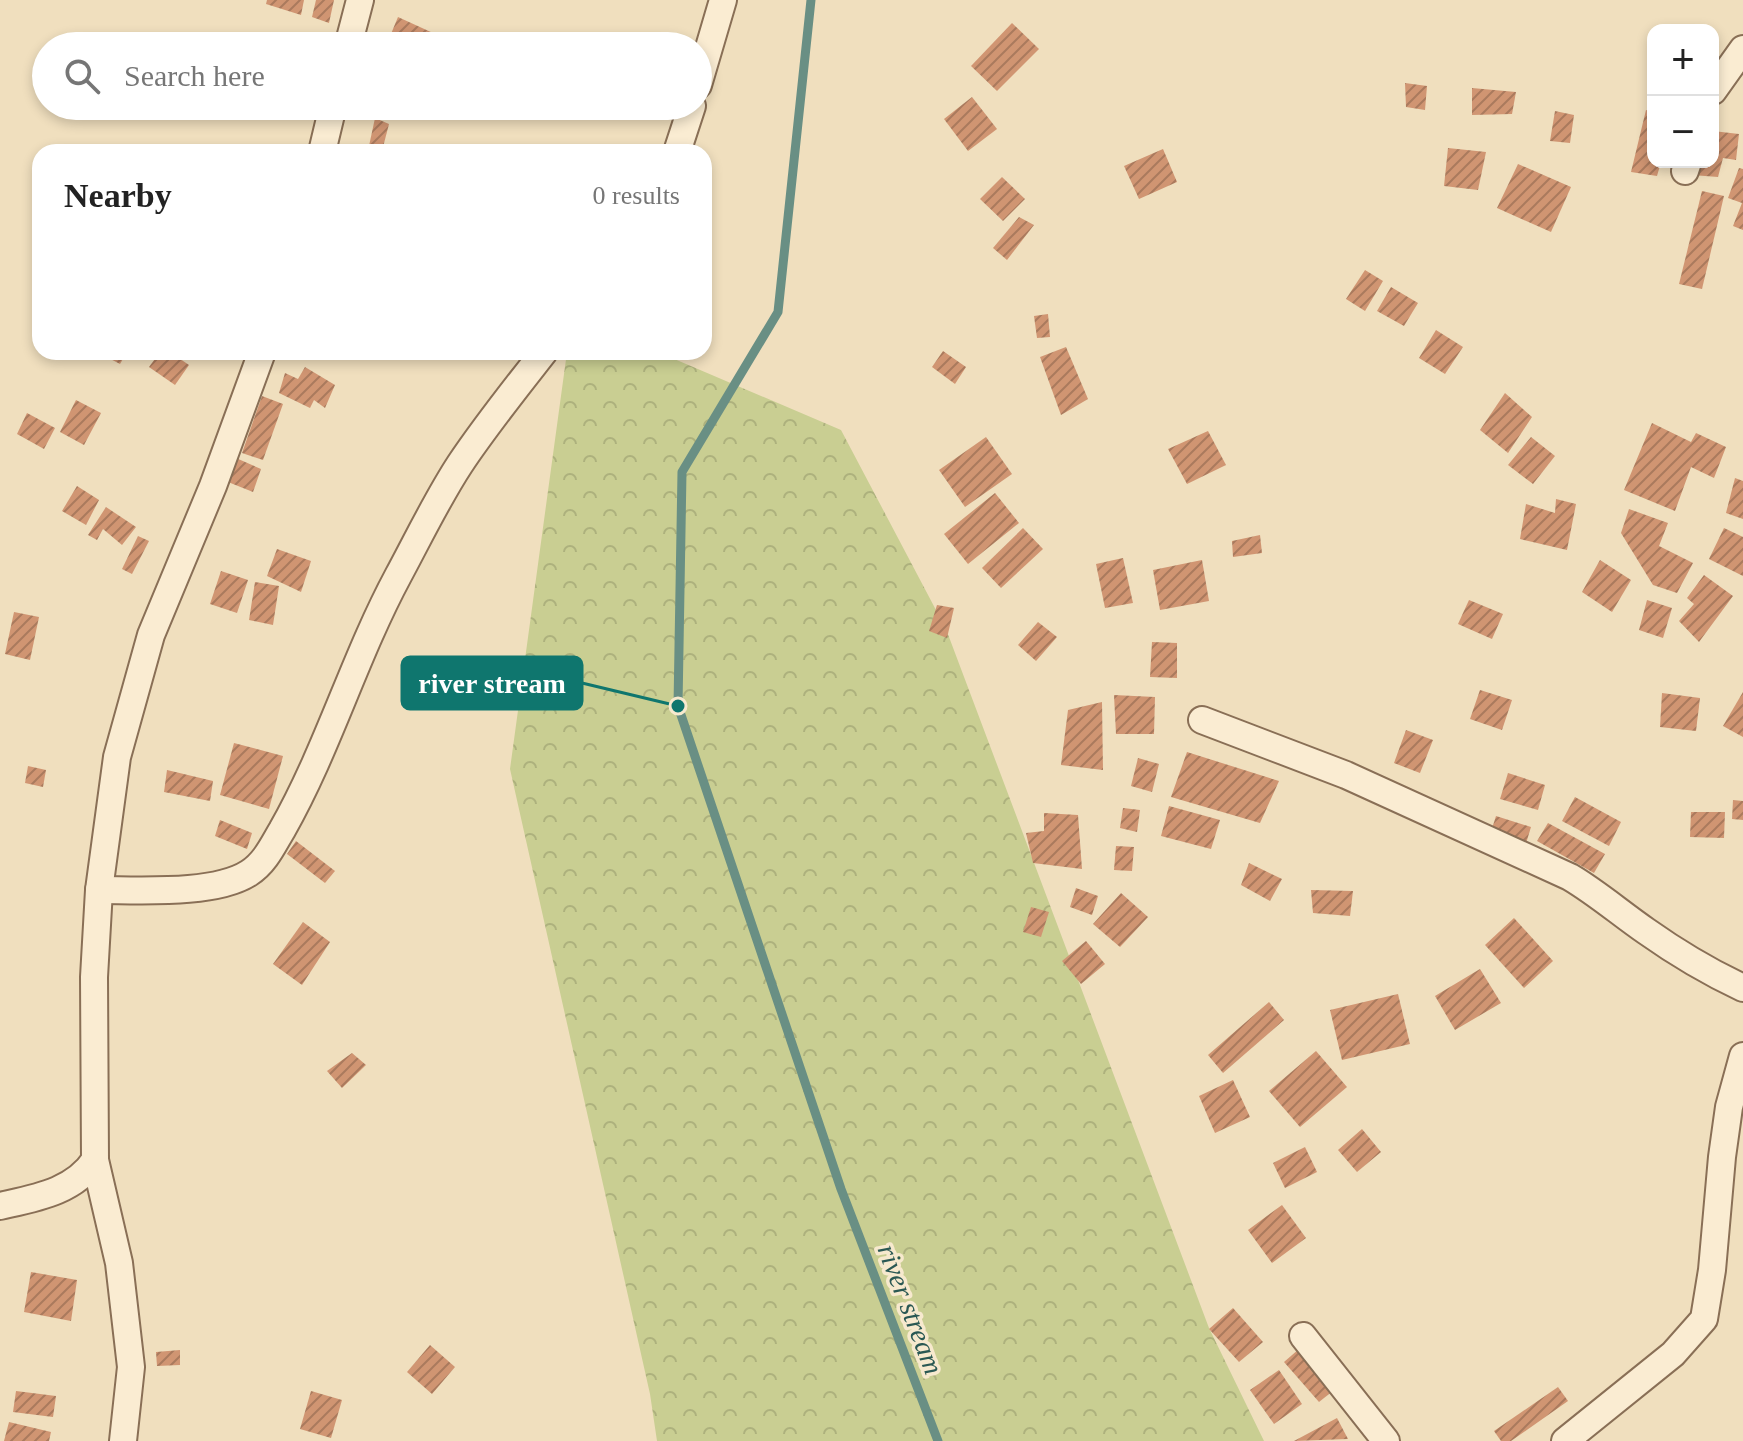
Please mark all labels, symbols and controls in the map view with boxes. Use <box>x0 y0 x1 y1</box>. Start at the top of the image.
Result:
map controls <box>1647 24 1719 168</box>
button: + <box>1647 24 1719 96</box>
search box <box>32 32 712 120</box>
icon: search <box>60 54 104 98</box>
text: Search here <box>124 59 265 92</box>
button: − <box>1647 96 1719 168</box>
text: Nearby <box>64 177 172 214</box>
text: 0 results <box>593 181 680 210</box>
callout: river stream <box>402 657 582 709</box>
text: river stream <box>418 668 566 699</box>
water label: river stream <box>872 1240 949 1379</box>

